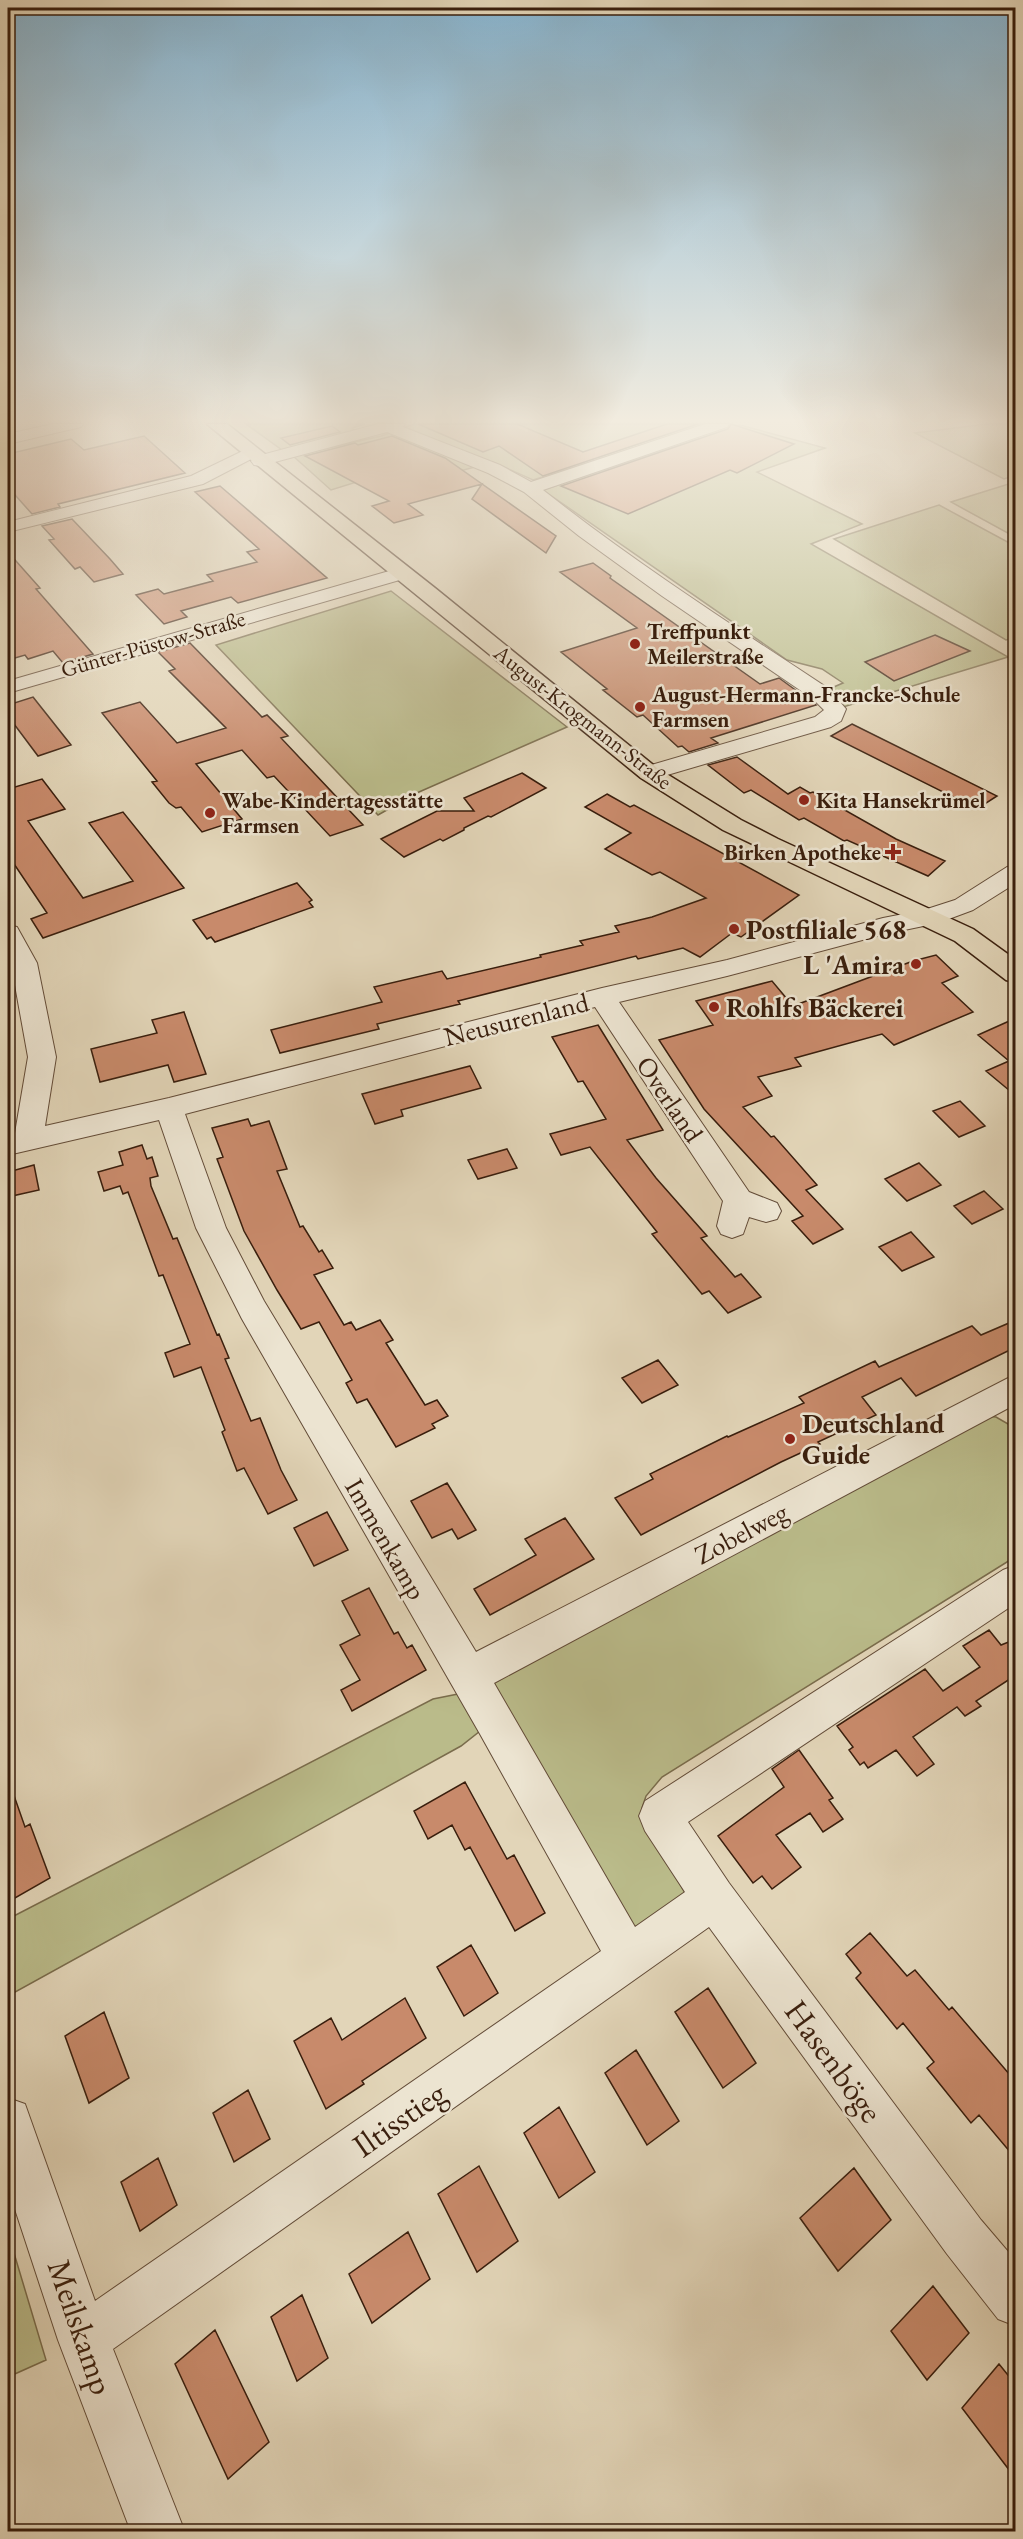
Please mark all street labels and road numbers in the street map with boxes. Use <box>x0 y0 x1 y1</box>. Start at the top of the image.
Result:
street label: Günter-Püstow-Straße <box>57 604 249 684</box>
street label: August-Krogmann-Straße <box>487 638 679 796</box>
street label: Neusurenland <box>440 984 592 1054</box>
street label: Overland <box>629 1049 712 1149</box>
street label: Immenkamp <box>337 1472 435 1606</box>
street label: Zobelweg <box>688 1494 794 1572</box>
street label: Hasenböge <box>775 1991 893 2131</box>
street label: Iltisstieg <box>344 2071 455 2167</box>
street label: Meilskamp <box>38 2254 124 2400</box>

